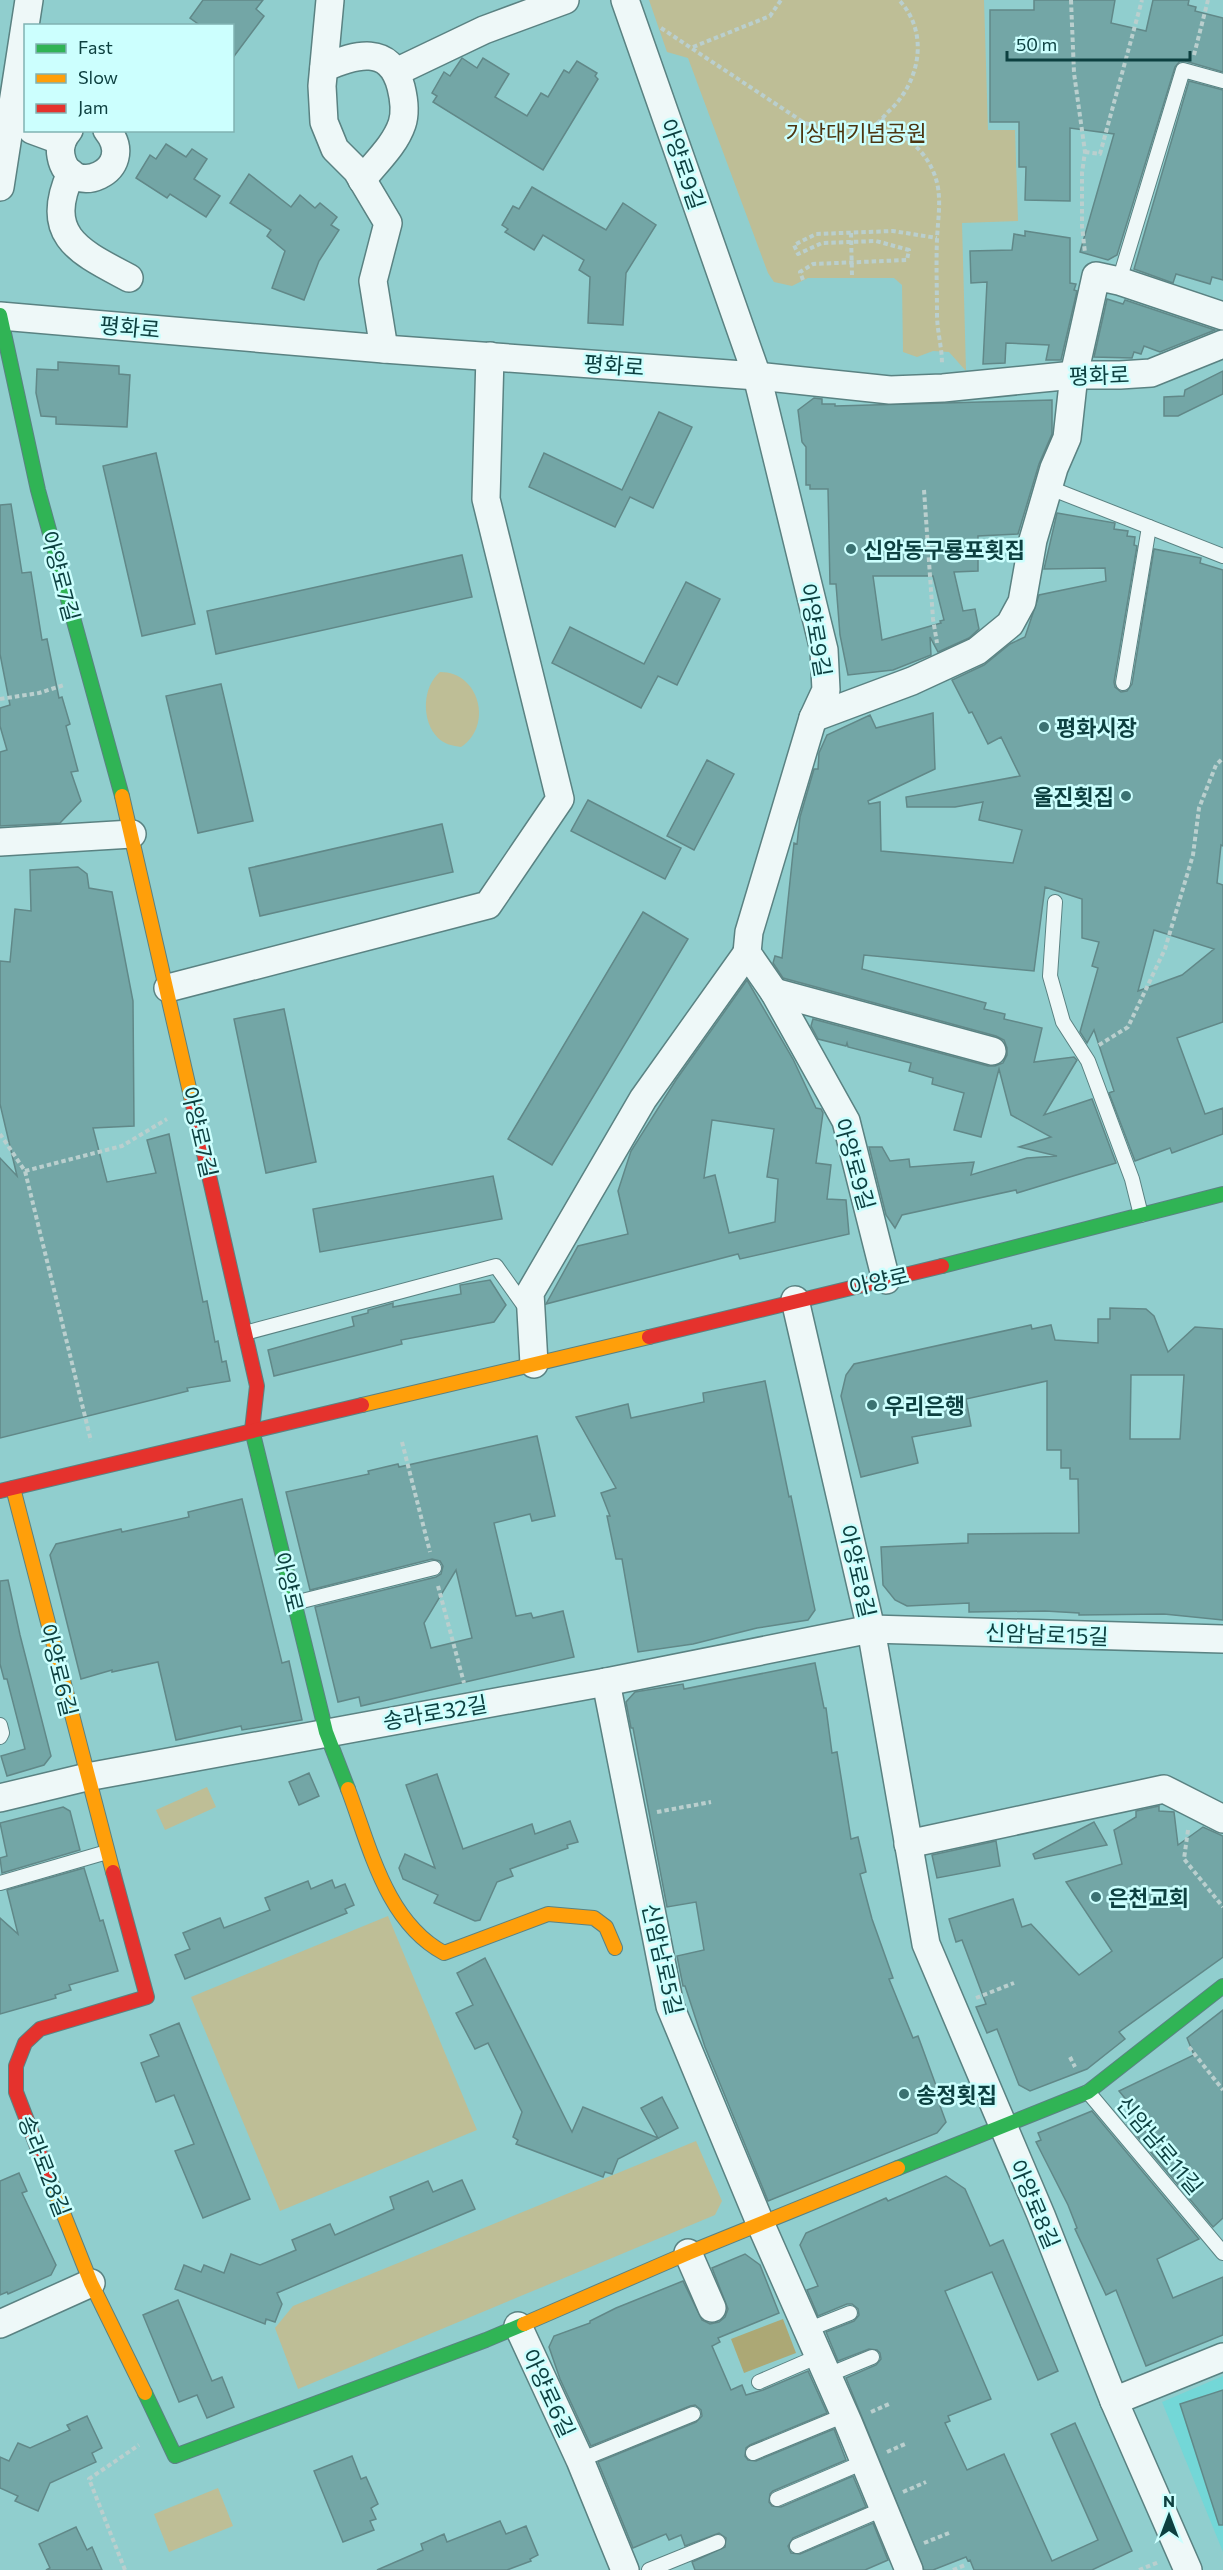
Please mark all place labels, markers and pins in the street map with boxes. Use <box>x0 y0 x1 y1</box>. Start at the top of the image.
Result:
place label: 신암동구룡포횟집 <box>863 536 1025 563</box>
marker: 신암동구룡포횟집 <box>844 542 858 556</box>
place label: 평화시장 <box>1056 714 1137 741</box>
marker: 평화시장 <box>1037 720 1051 734</box>
place label: 울진횟집 <box>1033 783 1114 810</box>
marker: 울진횟집 <box>1119 789 1133 803</box>
place label: 우리은행 <box>884 1392 965 1419</box>
marker: 우리은행 <box>865 1398 879 1412</box>
place label: 은천교회 <box>1108 1884 1189 1911</box>
marker: 은천교회 <box>1089 1890 1103 1904</box>
place label: 송정횟집 <box>916 2081 997 2108</box>
marker: 송정횟집 <box>897 2087 911 2101</box>

